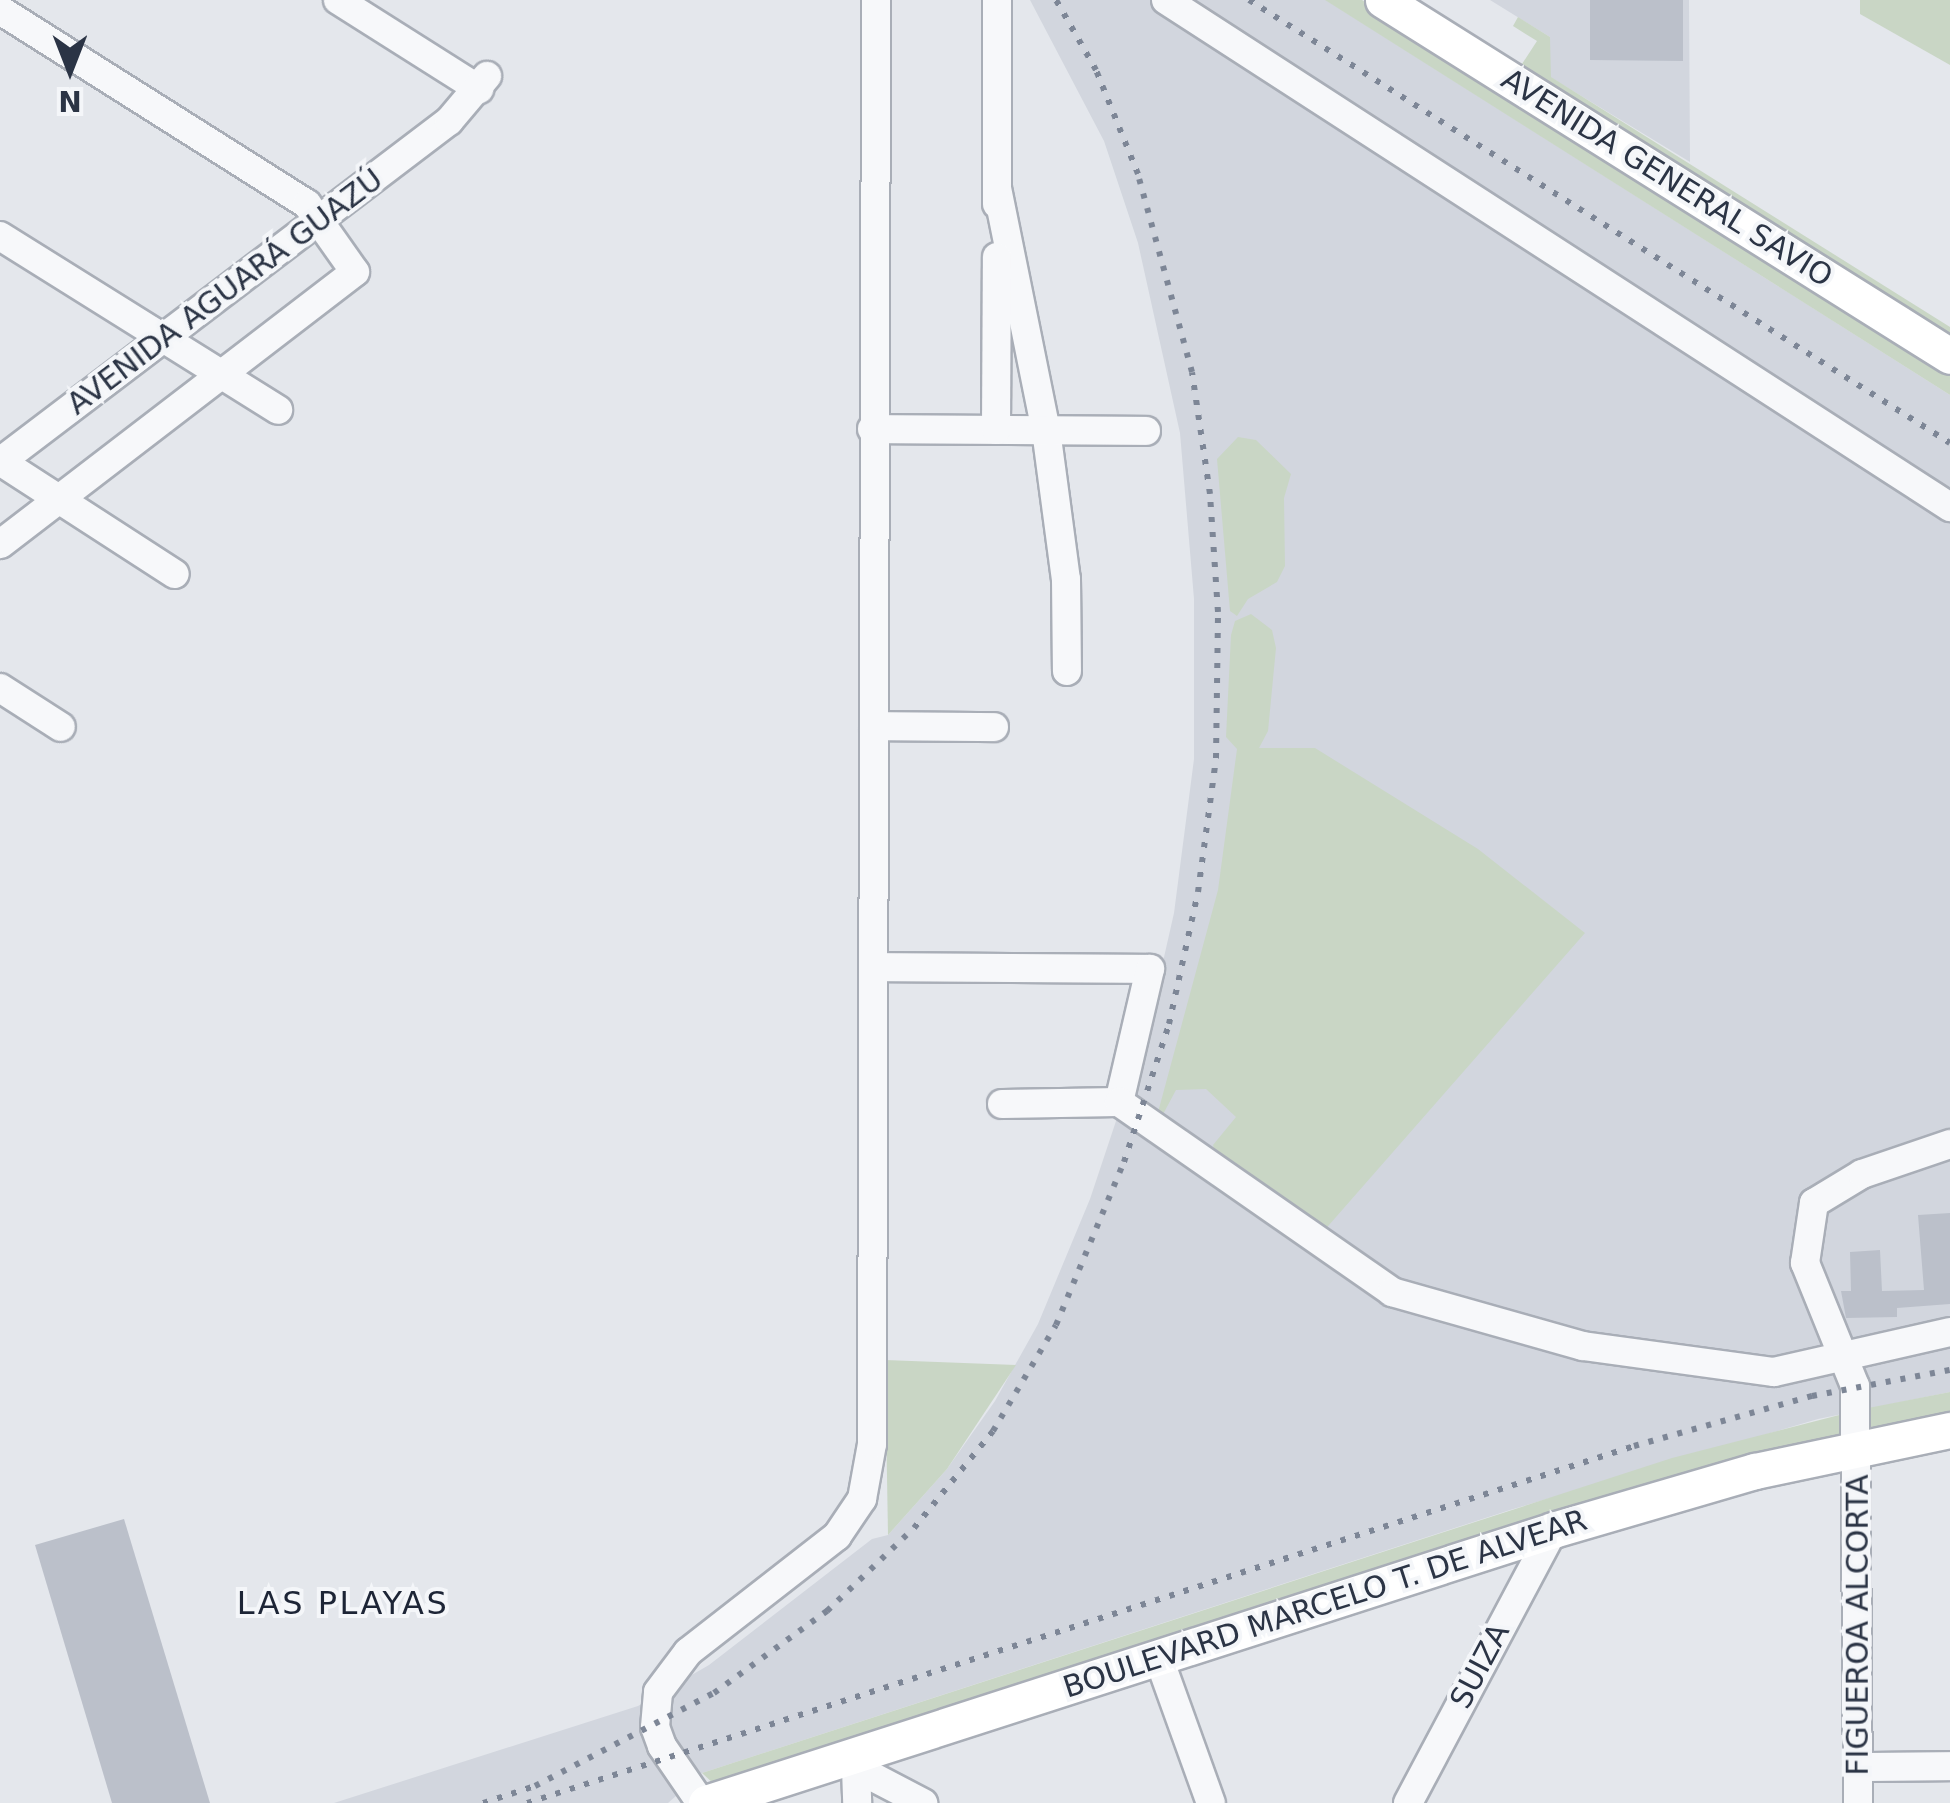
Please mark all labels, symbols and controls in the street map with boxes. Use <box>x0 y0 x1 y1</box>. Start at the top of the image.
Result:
north arrow <box>20 20 120 120</box>
street label: AVENIDA GENERAL SAVIO <box>1495 61 1839 295</box>
text: N <box>58 84 82 117</box>
street label: AVENIDA AGUARÁ GUAZÚ <box>60 162 390 422</box>
street label: FIGUEROA ALCORTA <box>1840 1474 1876 1776</box>
street label: BOULEVARD MARCELO T. DE ALVEAR <box>1059 1502 1591 1706</box>
district label: LAS PLAYAS <box>237 1584 449 1622</box>
street label: SUIZA <box>1443 1617 1517 1715</box>

